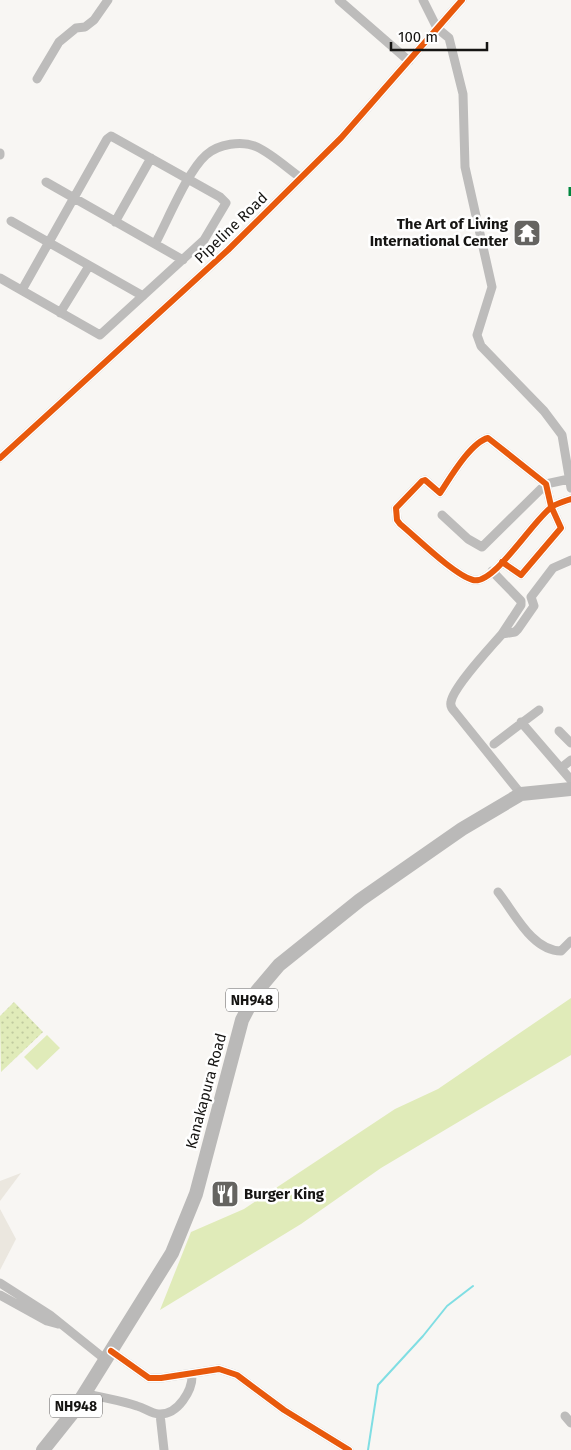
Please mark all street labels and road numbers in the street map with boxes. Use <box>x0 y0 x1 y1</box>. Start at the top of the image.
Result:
street label: Pipeline Road <box>191 189 271 267</box>
road number: NH948 <box>226 988 278 1012</box>
street label: Kanakapura Road <box>182 1031 230 1151</box>
road number: NH948 <box>50 1394 102 1418</box>

